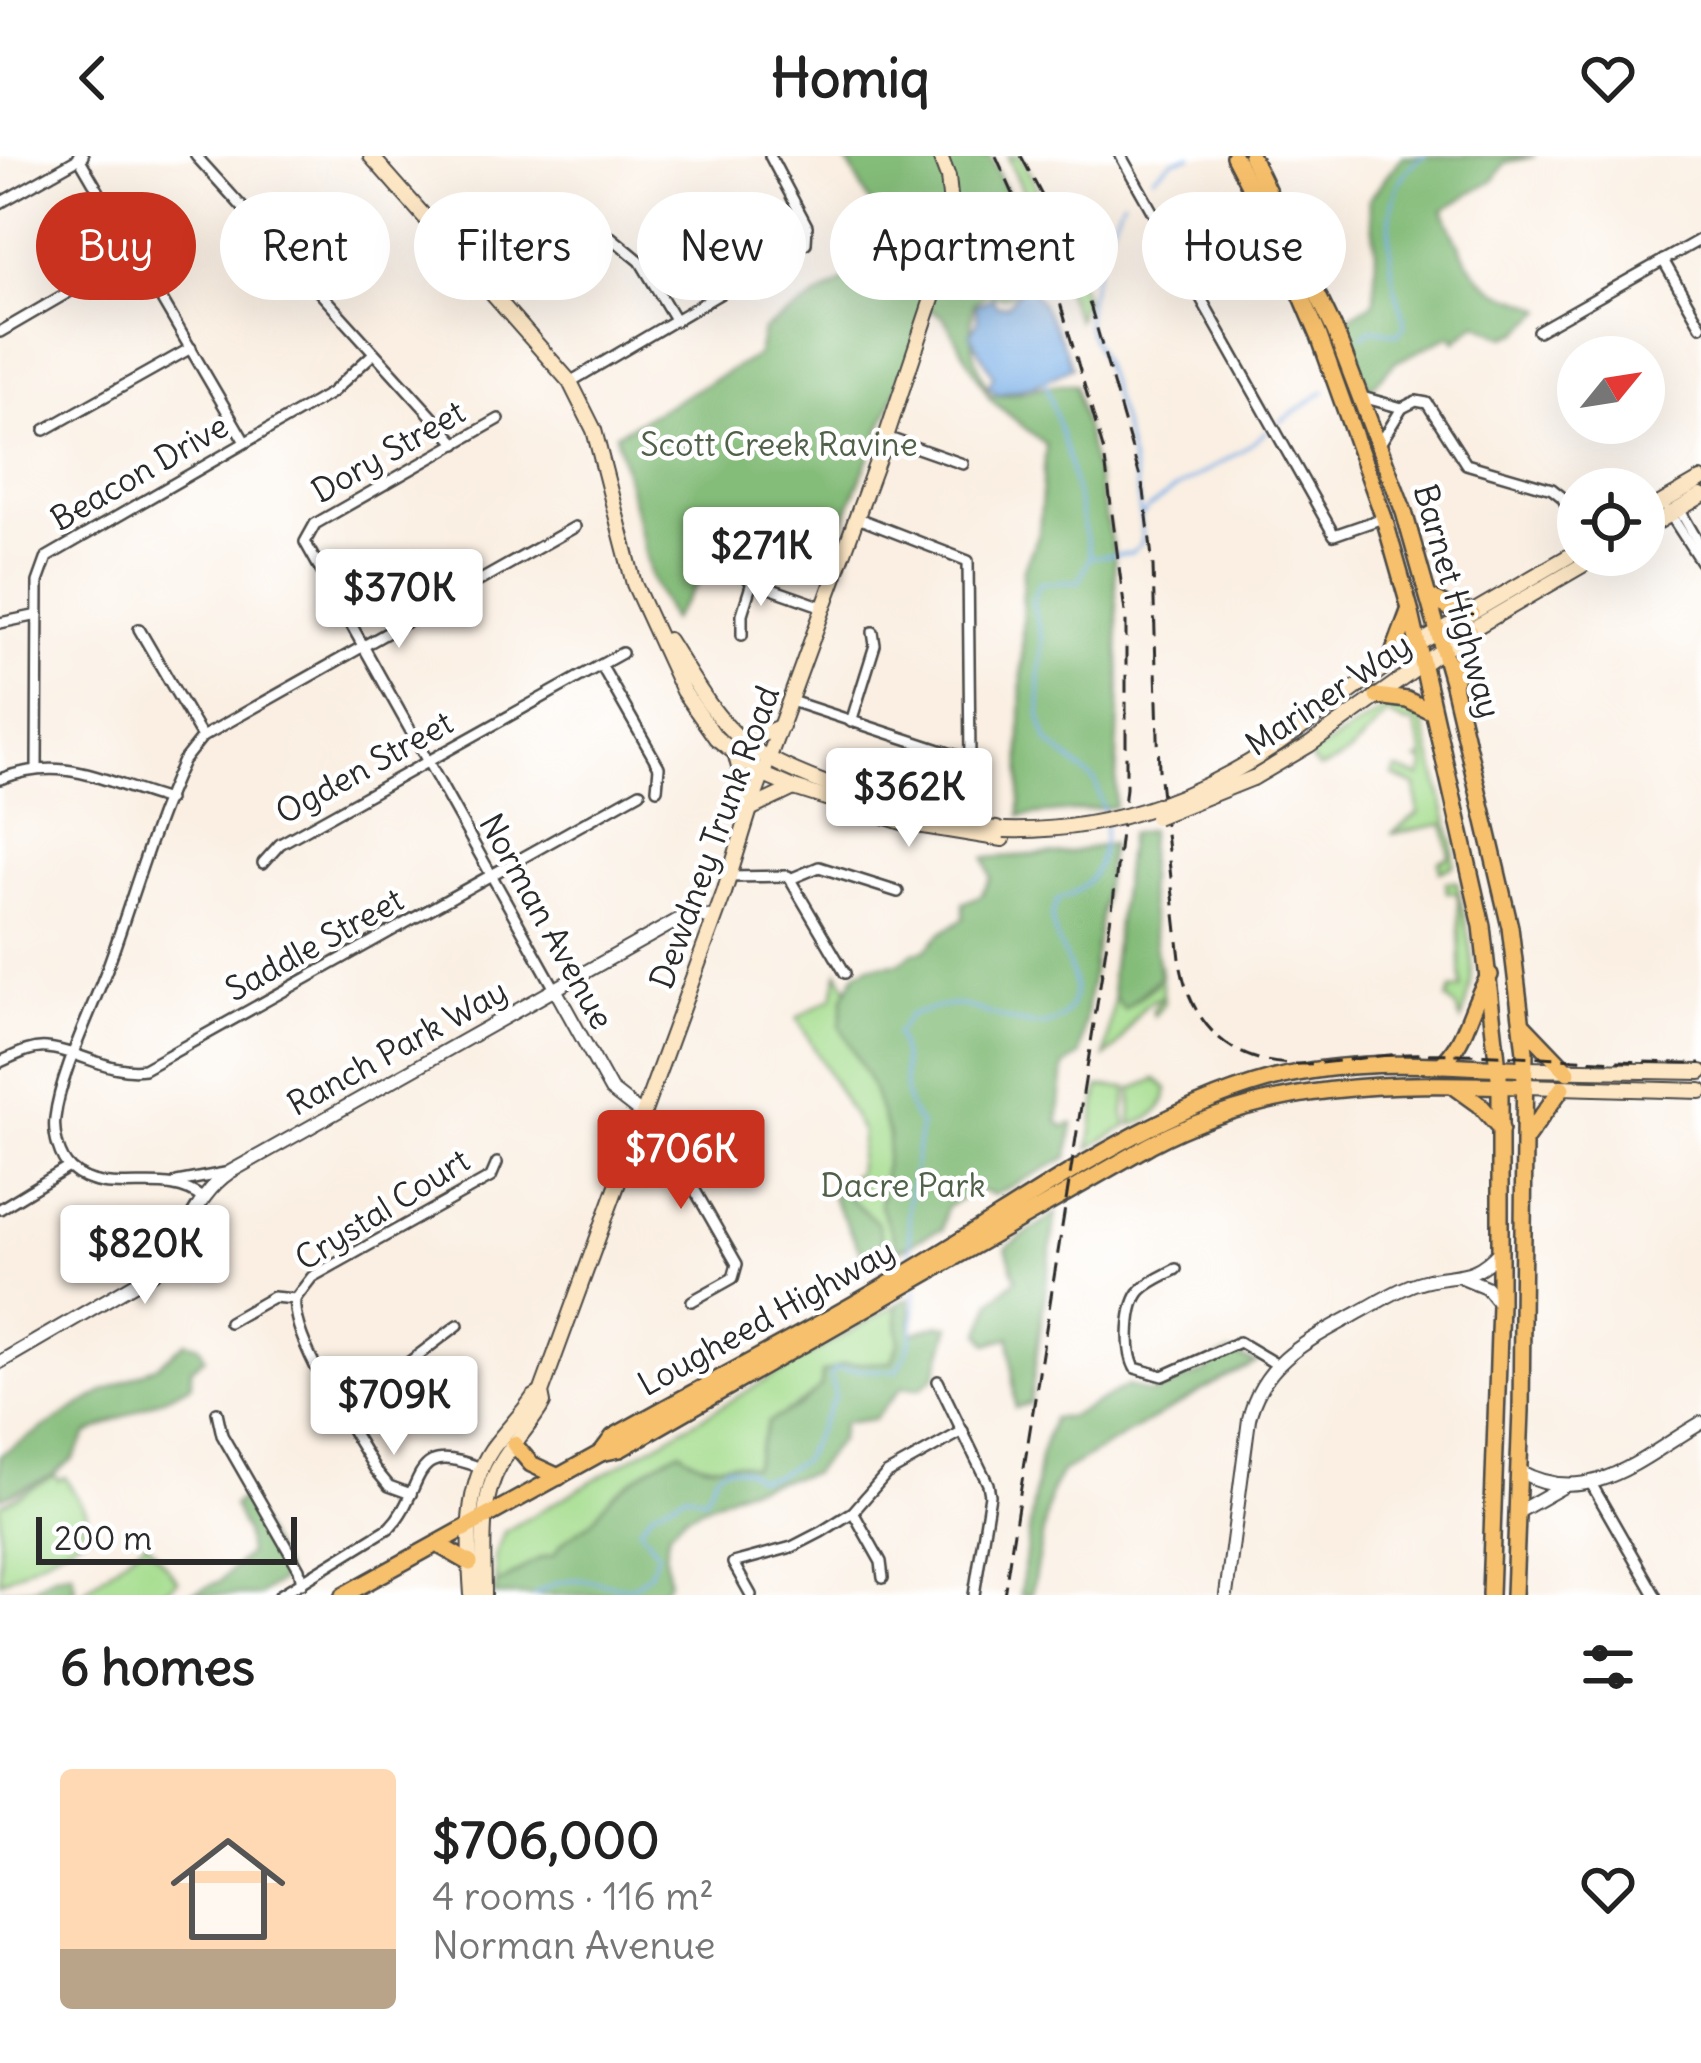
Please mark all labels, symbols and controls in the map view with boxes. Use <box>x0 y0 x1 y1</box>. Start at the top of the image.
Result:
text: Homiq <box>771 44 930 112</box>
icon: back <box>60 45 126 111</box>
icon: heart <box>1575 45 1641 111</box>
chip: Buy <box>36 192 196 300</box>
chip: Rent <box>220 192 390 300</box>
chip: Filters <box>414 192 613 300</box>
chip: New <box>637 192 806 300</box>
chip: Apartment <box>830 192 1118 300</box>
chip: House <box>1142 192 1346 300</box>
north arrow <box>1557 336 1665 444</box>
map controls <box>1557 336 1665 576</box>
street label: Dory Street <box>304 390 472 512</box>
street label: Beacon Drive <box>43 404 235 540</box>
park label: Scott Creek Ravine <box>640 423 918 465</box>
button: locate <box>1557 468 1665 576</box>
street label: Barnet Highway <box>1405 479 1511 723</box>
pin: $271K <box>677 507 845 609</box>
text: $271K <box>710 521 812 570</box>
pin: $370K <box>315 549 483 651</box>
text: $370K <box>343 563 455 612</box>
street label: Mariner Way <box>1237 623 1419 765</box>
street label: Dewdney Trunk Road <box>640 680 788 994</box>
street label: Ogden Street <box>268 701 460 833</box>
pin: $362K <box>825 748 993 850</box>
text: $362K <box>853 762 965 811</box>
street label: Norman Avenue <box>470 806 624 1036</box>
street label: Saddle Street <box>218 878 410 1010</box>
street label: Ranch Park Way <box>280 969 514 1125</box>
pin: $706K <box>597 1110 765 1212</box>
text: $706K <box>625 1124 737 1173</box>
street label: Crystal Court <box>287 1139 477 1279</box>
park label: Dacre Park <box>820 1164 986 1206</box>
pin: $820K <box>61 1205 229 1307</box>
text: $820K <box>87 1219 203 1268</box>
street label: Lougheed Highway <box>630 1229 902 1405</box>
pin: $709K <box>310 1356 478 1458</box>
text: $709K <box>338 1370 450 1419</box>
scale bar <box>36 1511 297 1564</box>
text: 200 m <box>54 1517 152 1559</box>
icon: filters <box>1575 1634 1641 1700</box>
text: 6 homes <box>60 1635 255 1699</box>
text: $706,000 <box>432 1808 660 1872</box>
icon: home <box>156 1817 300 1961</box>
icon: heart <box>1575 1856 1641 1922</box>
text: 4 rooms · 116 m² <box>432 1872 714 1921</box>
text: Norman Avenue <box>432 1921 716 1970</box>

